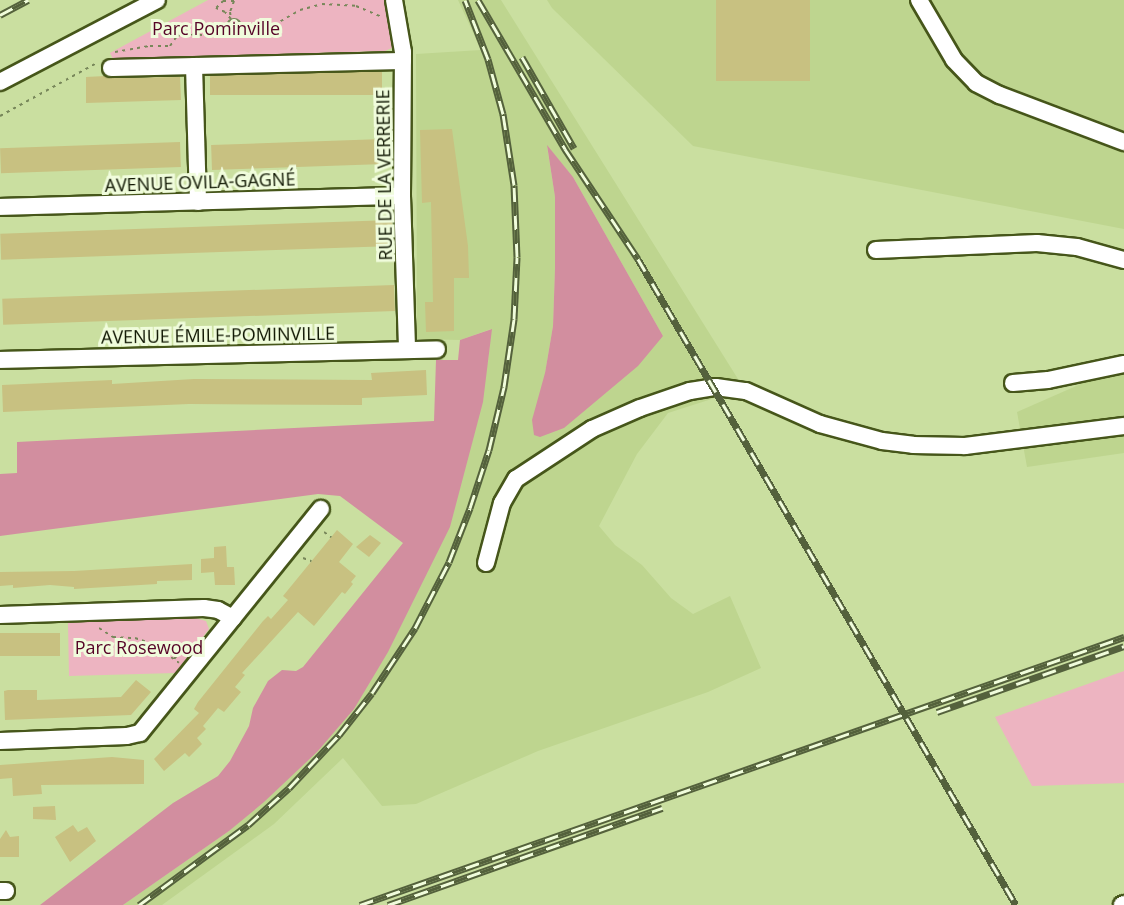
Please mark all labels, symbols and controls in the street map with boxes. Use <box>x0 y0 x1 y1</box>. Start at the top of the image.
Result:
park label: Parc Pominville <box>152 17 280 39</box>
street label: RUE DE LA VERRERIE <box>372 89 396 261</box>
street label: AVENUE OVILA-GAGNÉ <box>104 168 296 196</box>
street label: AVENUE ÉMILE-POMINVILLE <box>101 322 335 348</box>
park label: Parc Rosewood <box>75 636 203 658</box>

